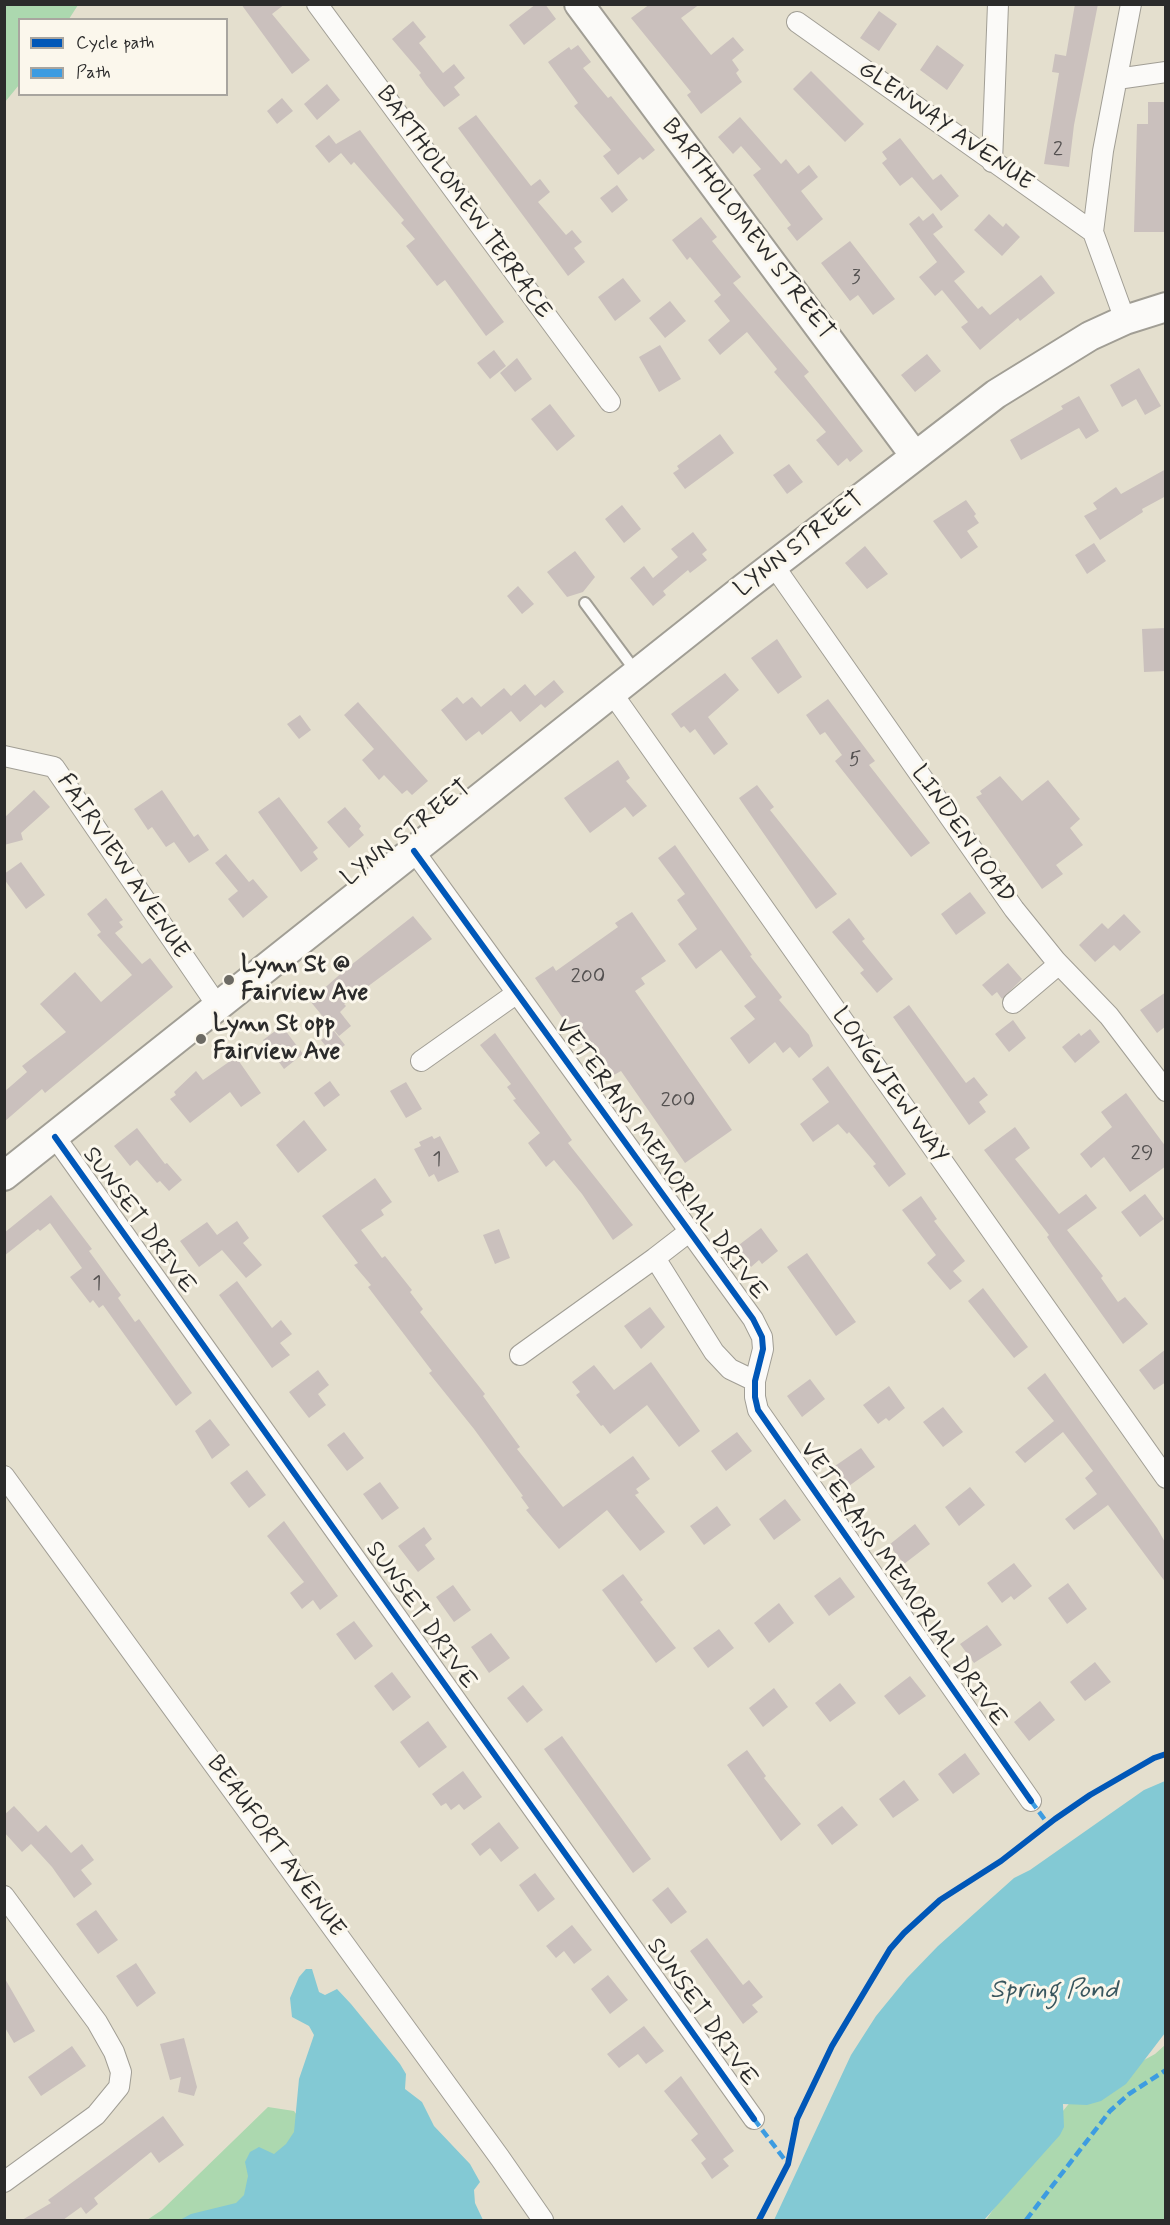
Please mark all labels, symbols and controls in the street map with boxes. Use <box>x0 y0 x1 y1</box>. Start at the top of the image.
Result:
legend <box>18 18 228 96</box>
text: Cycle path <box>76 31 154 55</box>
street label: GLENWAY AVENUE <box>852 56 1038 198</box>
text: Path <box>76 61 111 85</box>
street label: BARTHOLOMEW TERRACE <box>369 81 557 325</box>
street label: BARTHOLOMEW STREET <box>654 114 840 346</box>
house number: 2 <box>1053 138 1063 164</box>
house number: 3 <box>851 266 861 292</box>
street label: LYNN STREET <box>730 486 870 604</box>
house number: 5 <box>849 748 861 774</box>
street label: LINDEN ROAD <box>904 760 1020 910</box>
street label: FAIRVIEW AVENUE <box>49 769 195 965</box>
street label: LYNN STREET <box>337 775 477 893</box>
place label: Lynn St @ Fairview Ave <box>241 952 368 1008</box>
house number: 200 <box>571 965 605 991</box>
marker: Lynn St @ Fairview Ave <box>222 973 236 987</box>
street label: LONGVIEW WAY <box>825 1003 953 1169</box>
place label: Lynn St opp Fairview Ave <box>213 1011 340 1067</box>
street label: VETERANS MEMORIAL DRIVE <box>548 1013 772 1307</box>
marker: Lynn St opp Fairview Ave <box>194 1032 208 1046</box>
house number: 200 <box>661 1089 695 1115</box>
street label: SUNSET DRIVE <box>75 1142 201 1300</box>
house number: 29 <box>1131 1142 1153 1168</box>
house number: 1 <box>432 1148 442 1174</box>
house number: 1 <box>92 1272 102 1298</box>
street label: VETERANS MEMORIAL DRIVE <box>792 1437 1012 1733</box>
street label: SUNSET DRIVE <box>358 1536 482 1696</box>
street label: BEAUFORT AVENUE <box>199 1751 351 1943</box>
street label: SUNSET DRIVE <box>639 1933 763 2093</box>
water label: Spring Pond <box>990 1976 1118 2008</box>

